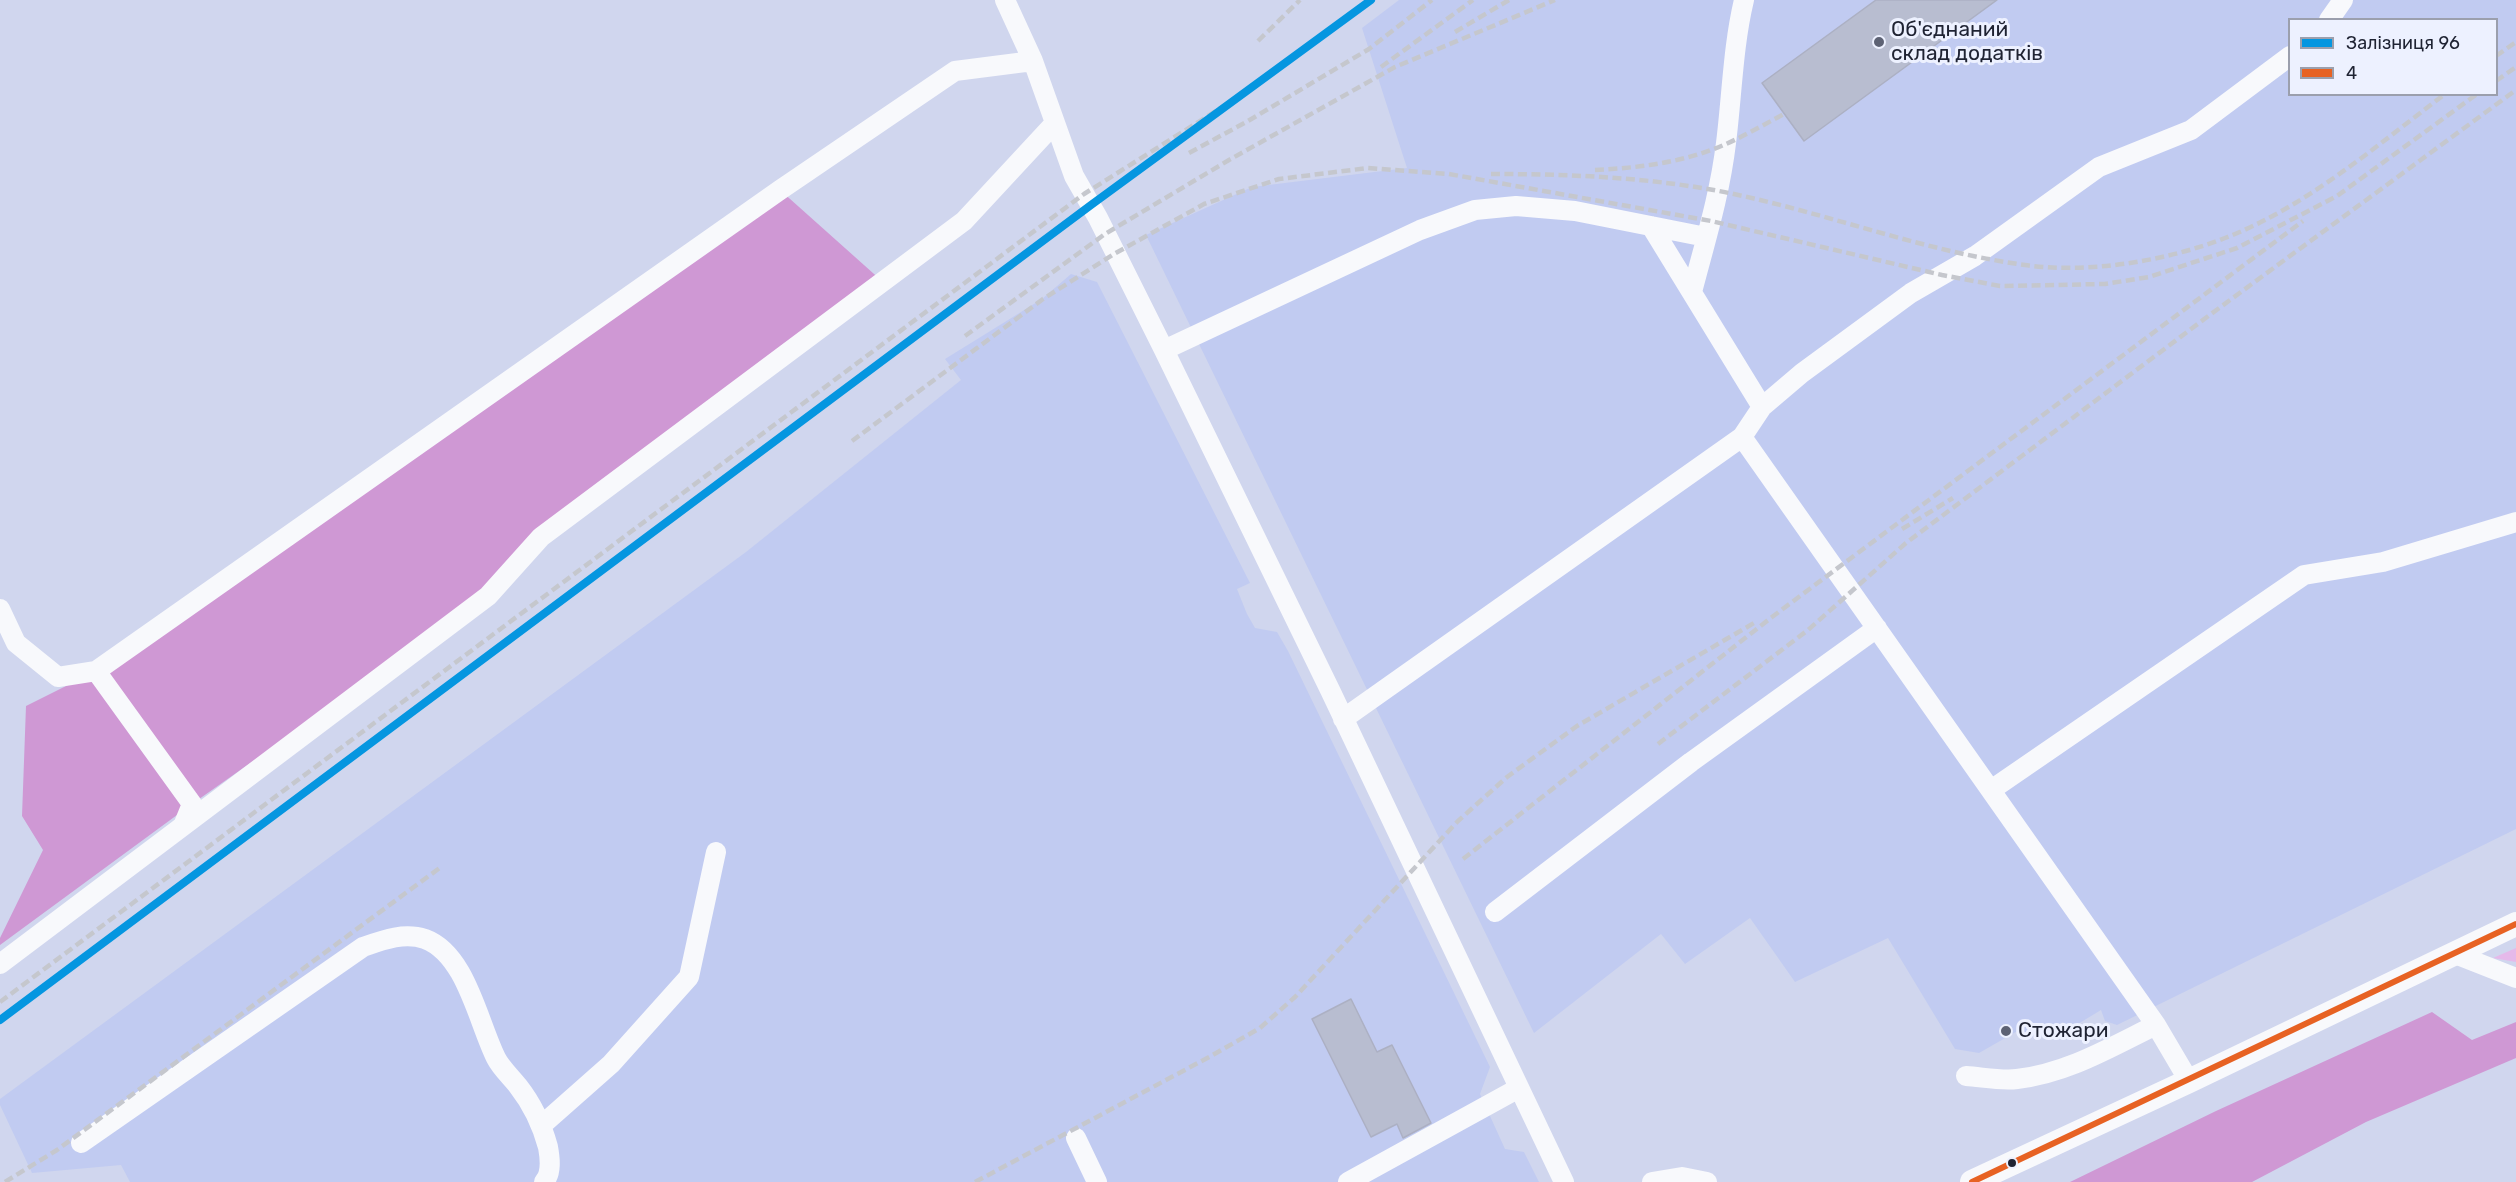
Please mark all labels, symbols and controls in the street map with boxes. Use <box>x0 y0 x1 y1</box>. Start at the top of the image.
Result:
place label: Об'єднаний склад додатків <box>1891 17 2043 67</box>
legend <box>2288 18 2498 96</box>
text: Залізниця 96 <box>2346 32 2460 54</box>
marker: Об'єднаний склад додатків <box>1872 35 1886 49</box>
text: 4 <box>2346 62 2357 84</box>
place label: Стожари <box>2018 1018 2108 1044</box>
marker: Стожари <box>1999 1024 2013 1038</box>
unlabelled marker <box>2006 1157 2018 1169</box>

